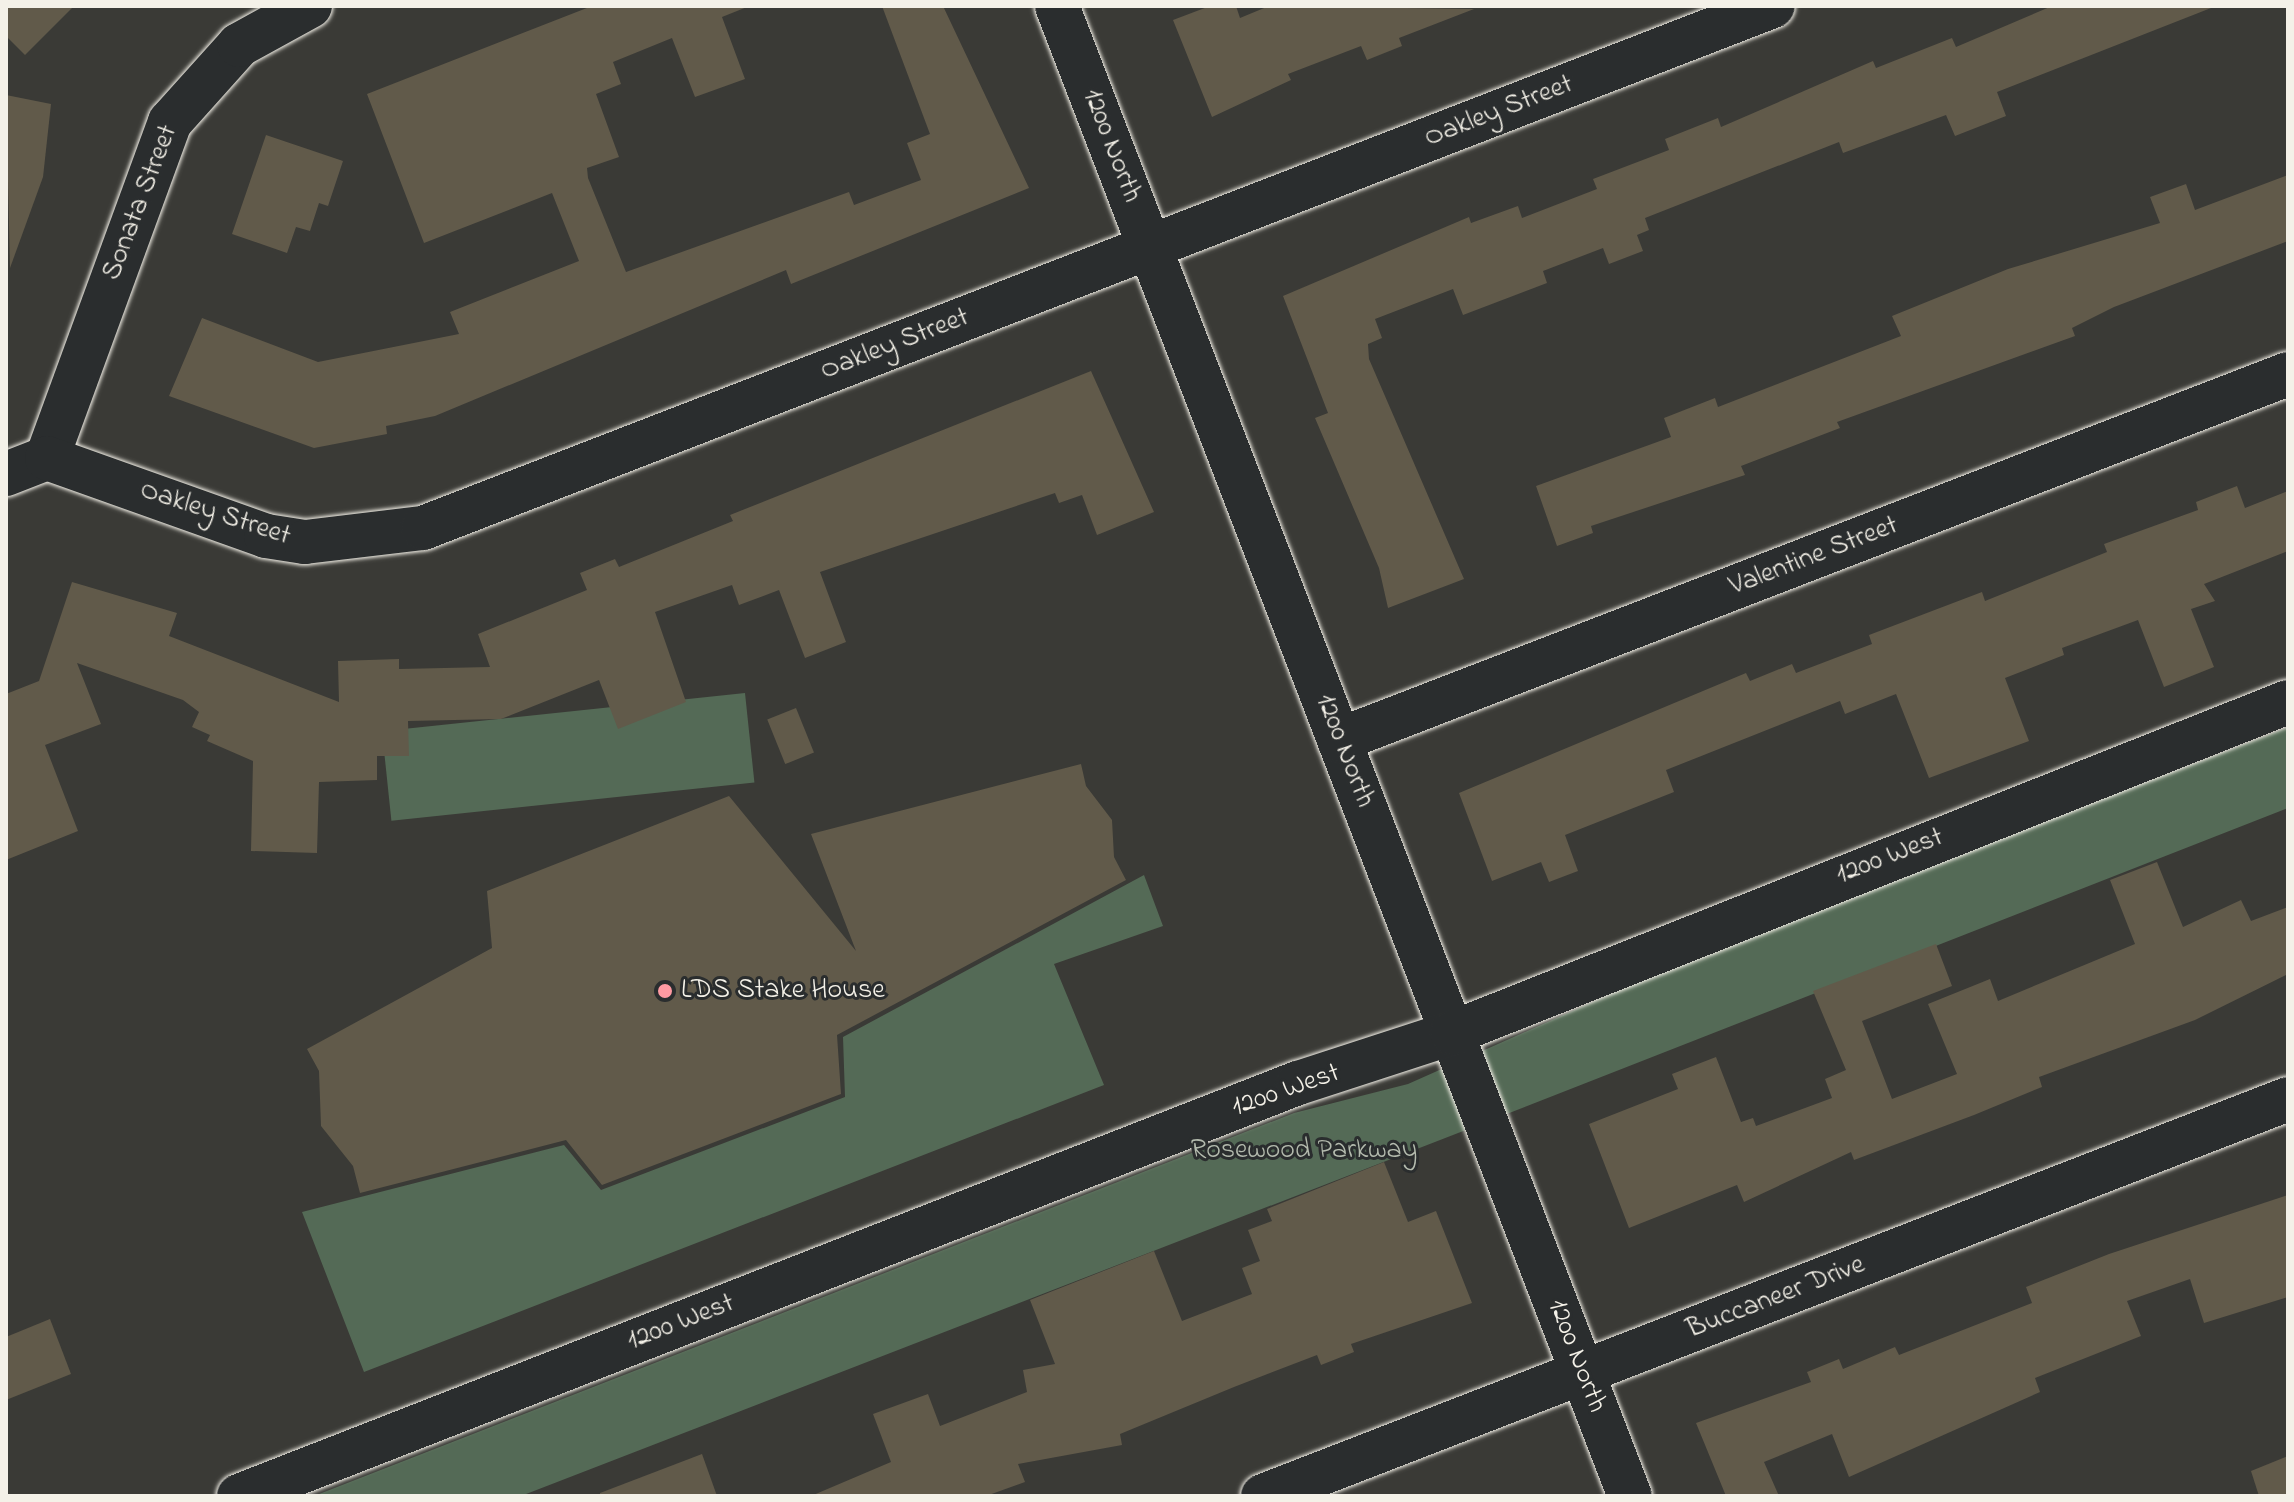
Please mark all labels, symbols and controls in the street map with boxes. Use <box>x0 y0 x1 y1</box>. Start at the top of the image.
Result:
street label: Oakley Street <box>1420 68 1578 156</box>
street label: 1200 North <box>1074 84 1148 208</box>
street label: Sonata Street <box>96 121 186 285</box>
street label: Oakley Street <box>816 301 974 389</box>
street label: Oakley Street <box>136 474 294 554</box>
street label: Valentine Street <box>1725 509 1903 605</box>
street label: 1200 North <box>1307 689 1381 813</box>
street label: 1200 West <box>1832 821 1948 893</box>
place label: LDS Stake House <box>681 974 885 1008</box>
marker: LDS Stake House <box>656 982 674 1000</box>
street label: 1200 West <box>1228 1057 1344 1125</box>
park label: Rosewood Parkway <box>1191 1134 1417 1168</box>
street label: Buccaneer Drive <box>1682 1249 1870 1347</box>
street label: 1200 West <box>623 1287 739 1359</box>
street label: 1200 North <box>1539 1294 1613 1418</box>

